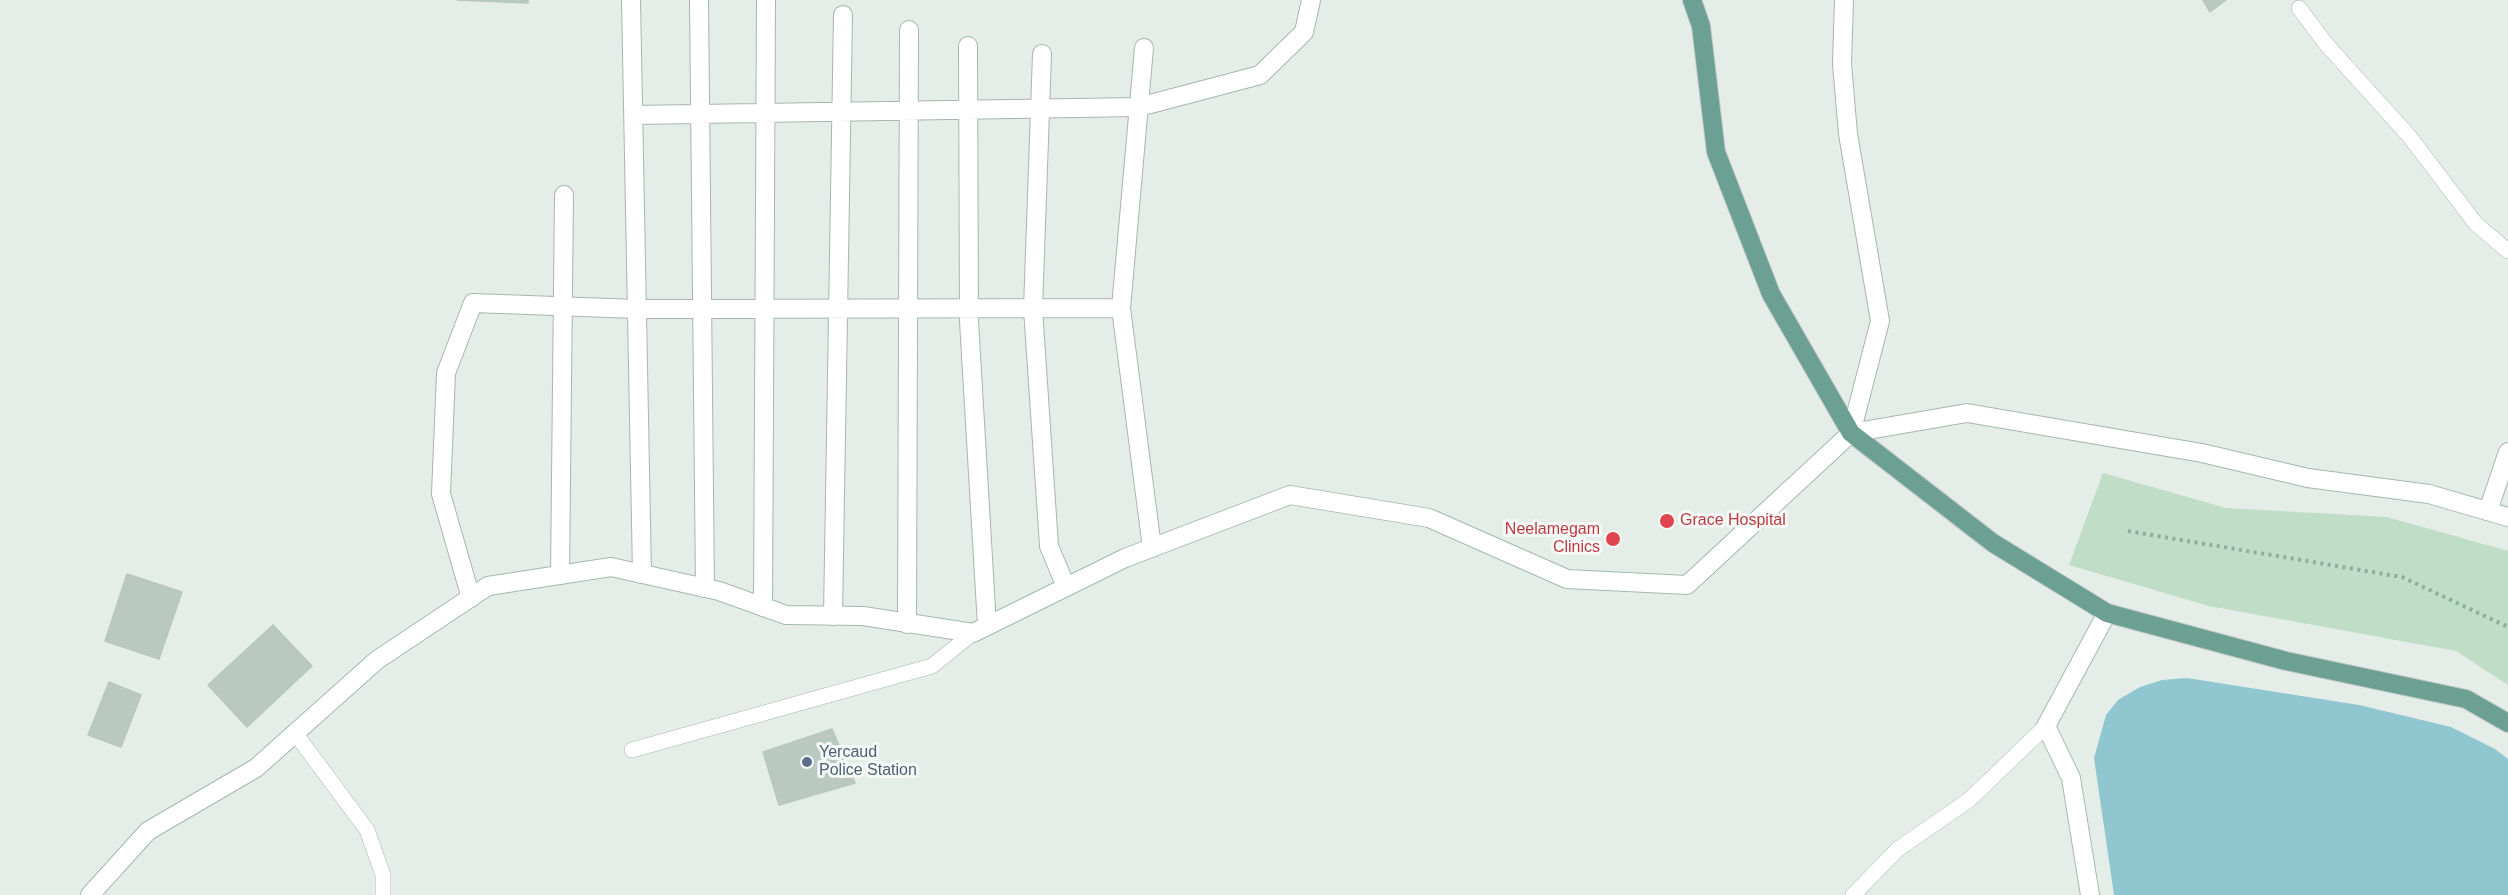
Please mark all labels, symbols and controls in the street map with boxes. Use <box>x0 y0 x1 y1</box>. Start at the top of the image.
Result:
place label: Grace Hospital <box>1680 511 1786 531</box>
marker: Grace Hospital <box>1658 512 1676 530</box>
place label: Neelamegam Clinics <box>1505 520 1600 558</box>
marker: Neelamegam Clinics <box>1604 530 1622 548</box>
place label: Yercaud Police Station <box>819 743 917 781</box>
marker: Yercaud Police Station <box>800 755 814 769</box>

